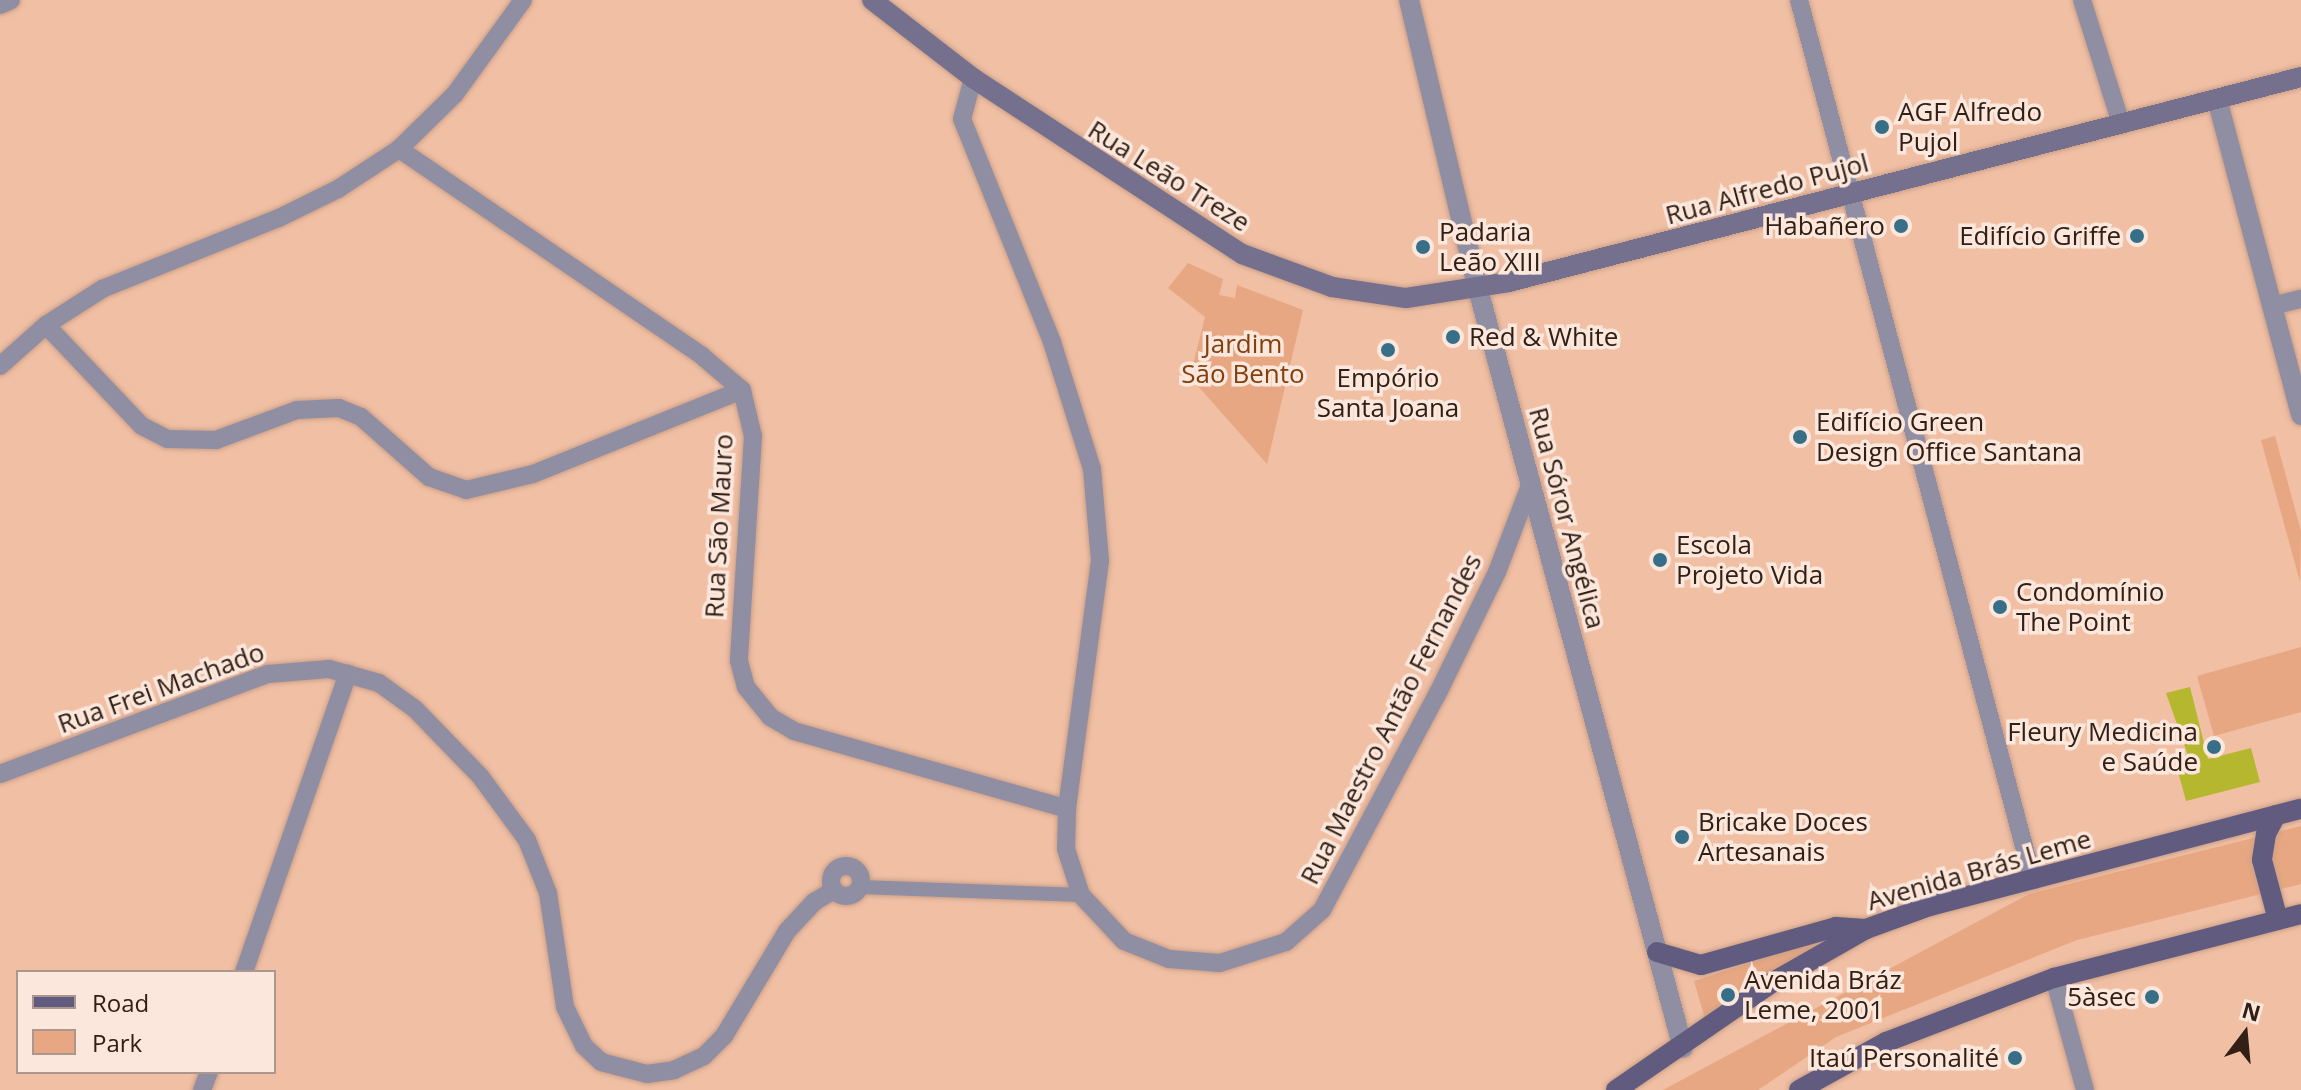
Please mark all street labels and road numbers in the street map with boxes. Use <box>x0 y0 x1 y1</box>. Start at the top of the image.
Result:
street label: Rua Leão Treze <box>1082 114 1256 238</box>
street label: Rua Alfredo Pujol <box>1662 147 1872 231</box>
street label: Rua Sóror Angélica <box>1522 404 1612 632</box>
street label: Rua São Mauro <box>699 433 739 619</box>
street label: Rua Maestro Antão Fernandes <box>1294 549 1488 889</box>
street label: Rua Frei Machado <box>54 636 268 740</box>
street label: Avenida Brás Leme <box>1863 823 2095 917</box>

